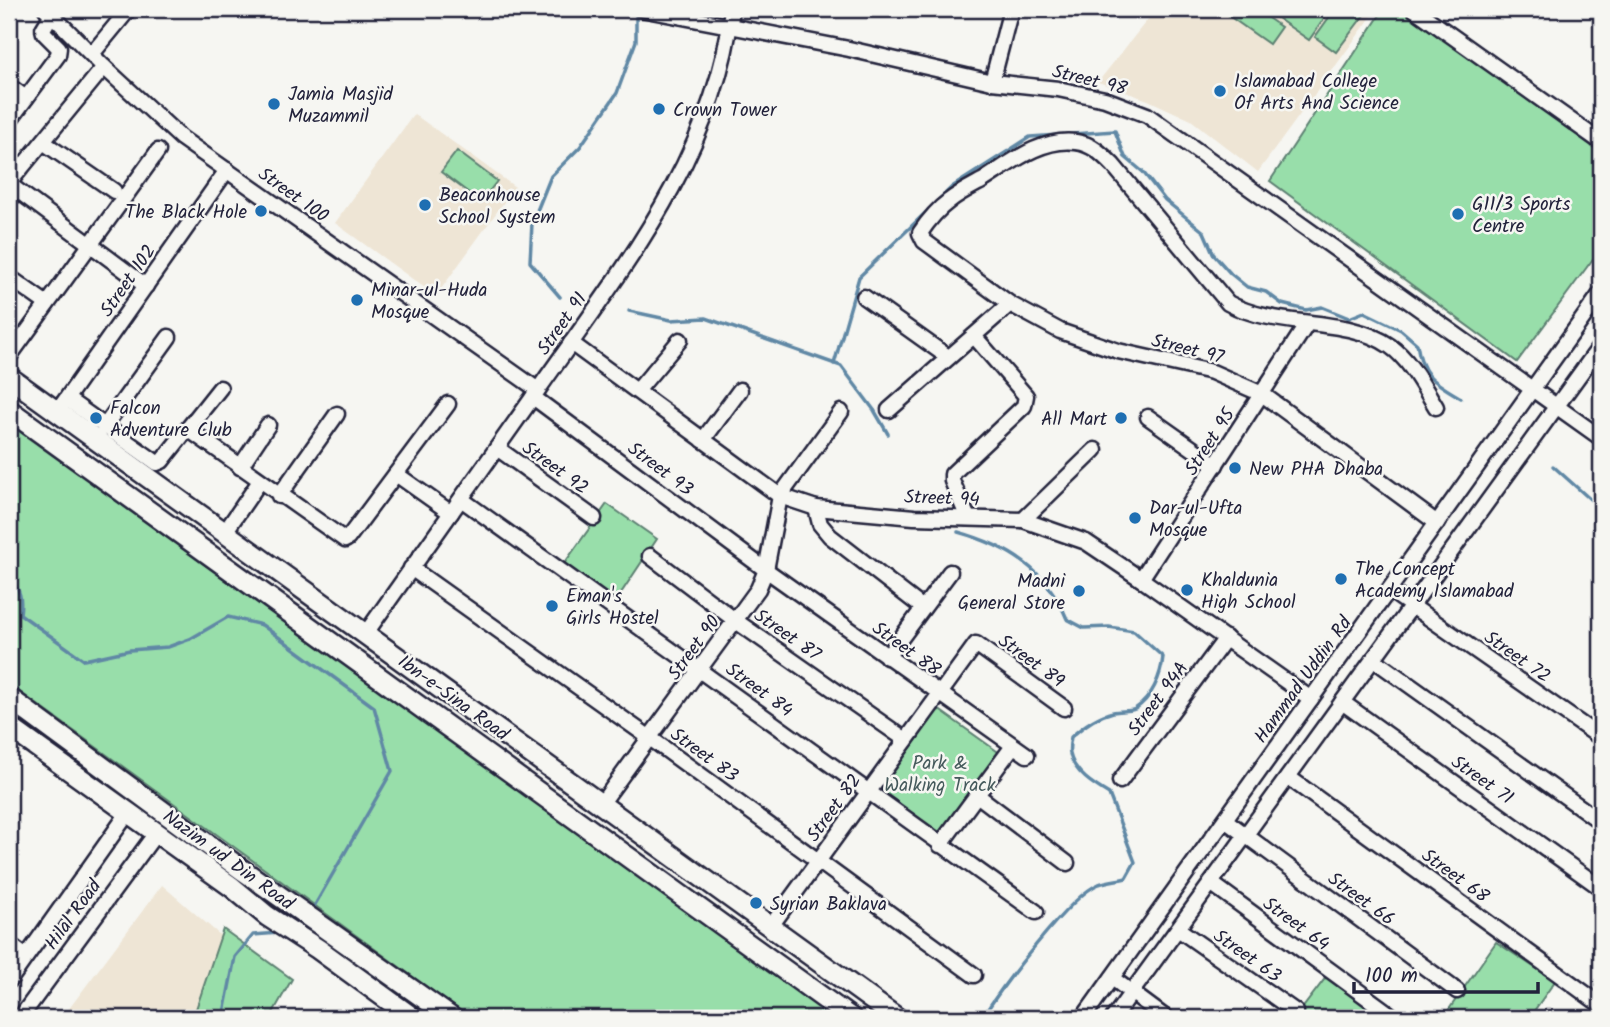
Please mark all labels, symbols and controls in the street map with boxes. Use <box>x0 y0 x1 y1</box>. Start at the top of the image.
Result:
street label: Street 98 <box>1049 57 1131 105</box>
place label: Islamabad College Of Arts And Science <box>1234 67 1399 119</box>
place label: Jamia Masjid Muzammil <box>288 80 393 132</box>
marker: Islamabad College Of Arts And Science <box>1212 83 1228 99</box>
marker: Jamia Masjid Muzammil <box>266 96 282 112</box>
place label: Crown Tower <box>673 96 778 126</box>
marker: Crown Tower <box>651 101 667 117</box>
street label: Street 100 <box>251 160 335 231</box>
place label: Beaconhouse School System <box>439 181 555 233</box>
place label: G11/3 Sports Centre <box>1472 190 1570 242</box>
marker: Beaconhouse School System <box>417 197 433 213</box>
place label: The Black Hole <box>125 198 247 228</box>
marker: The Black Hole <box>253 203 269 219</box>
marker: G11/3 Sports Centre <box>1450 206 1466 222</box>
street label: Street 102 <box>93 239 165 323</box>
place label: Minar-ul-Huda Mosque <box>371 276 487 328</box>
street label: Street 91 <box>530 286 595 362</box>
marker: Minar-ul-Huda Mosque <box>349 292 365 308</box>
street label: Street 97 <box>1148 326 1228 374</box>
place label: Falcon Adventure Club <box>110 394 232 446</box>
street label: Street 95 <box>1178 401 1245 482</box>
place label: All Mart <box>1041 405 1108 435</box>
marker: Falcon Adventure Club <box>88 410 104 426</box>
marker: All Mart <box>1113 410 1129 426</box>
street label: Street 92 <box>515 434 594 503</box>
street label: Street 93 <box>620 435 699 505</box>
place label: New PHA Dhaba <box>1249 455 1383 485</box>
marker: New PHA Dhaba <box>1227 460 1243 476</box>
street label: Street 94 <box>904 483 980 515</box>
place label: Dar-ul-Ufta Mosque <box>1149 494 1242 546</box>
marker: Dar-ul-Ufta Mosque <box>1127 510 1143 526</box>
place label: The Concept Academy Islamabad <box>1355 555 1514 607</box>
place label: Khaldunia High School <box>1201 566 1296 618</box>
place label: Madni General Store <box>958 567 1066 619</box>
marker: The Concept Academy Islamabad <box>1333 571 1349 587</box>
place label: Eman's Girls Hostel <box>566 582 659 634</box>
marker: Khaldunia High School <box>1179 582 1195 598</box>
marker: Madni General Store <box>1071 583 1087 599</box>
marker: Eman's Girls Hostel <box>544 598 560 614</box>
street label: Street 87 <box>747 602 828 670</box>
street label: Street 90 <box>661 609 729 687</box>
street label: Hammad Uddin Rd <box>1247 610 1360 750</box>
street label: Street 88 <box>865 614 947 685</box>
street label: Street 72 <box>1477 624 1556 692</box>
street label: Street 89 <box>991 627 1071 696</box>
street label: Ibn-e-Sina Road <box>391 648 515 750</box>
street label: Street 94A <box>1120 655 1197 743</box>
street label: Street 84 <box>719 656 799 726</box>
street label: Street 83 <box>663 721 744 791</box>
street label: Street 71 <box>1444 748 1519 813</box>
park label: Park & Walking Track <box>884 749 996 801</box>
street label: Street 82 <box>799 768 870 849</box>
street label: Nazim ud Din Road <box>156 803 300 919</box>
street label: Street 68 <box>1415 842 1496 912</box>
street label: Street 66 <box>1321 865 1401 934</box>
street label: Hilal Road <box>38 873 110 957</box>
place label: Syrian Baklava <box>770 890 887 920</box>
street label: Street 64 <box>1256 890 1336 959</box>
marker: Syrian Baklava <box>748 895 764 911</box>
street label: Street 63 <box>1207 922 1287 991</box>
scale bar <box>1354 950 1538 994</box>
text: 100 m <box>1365 960 1418 993</box>

